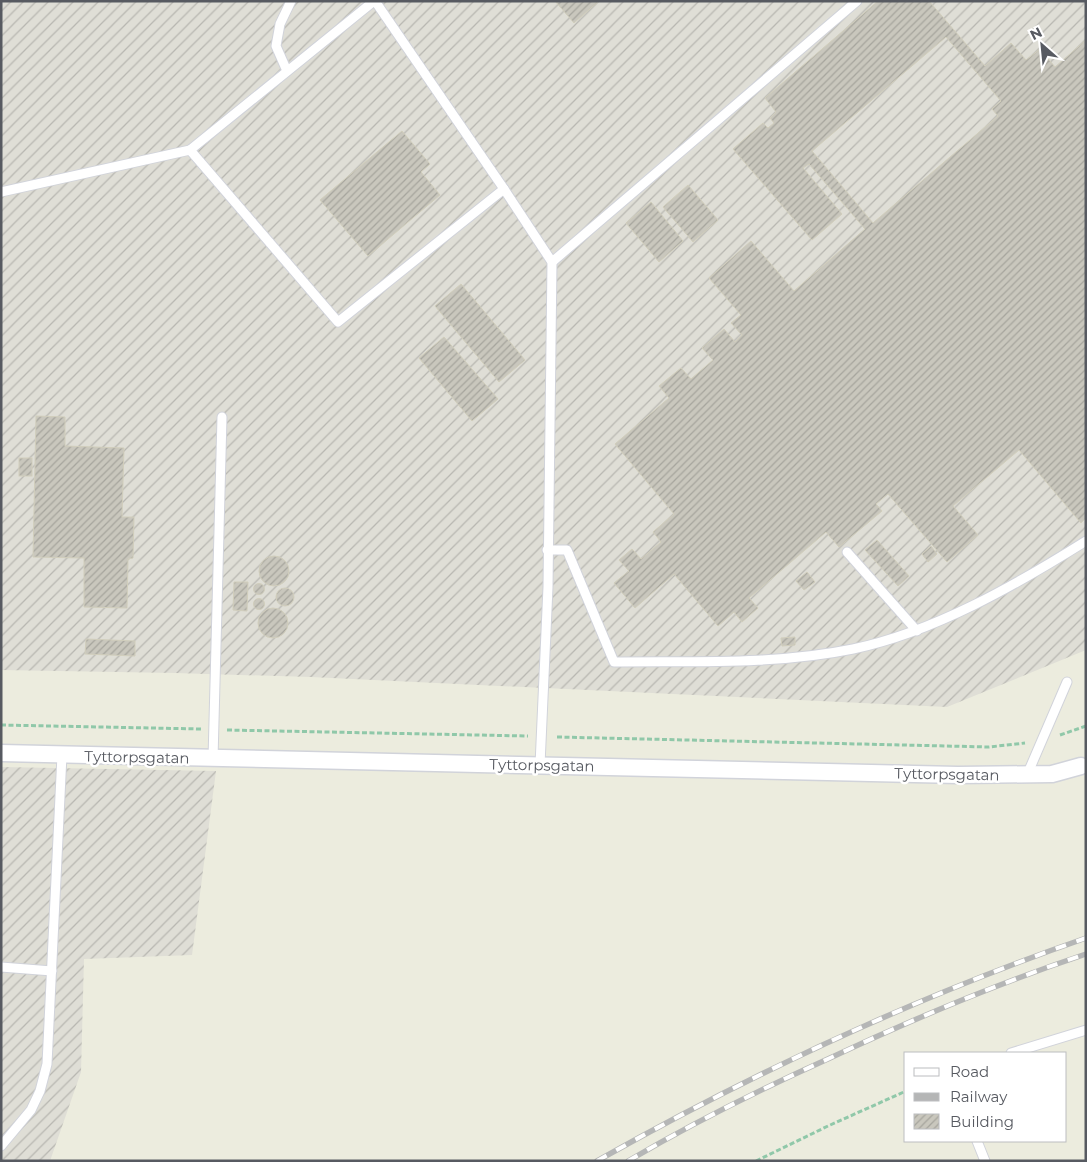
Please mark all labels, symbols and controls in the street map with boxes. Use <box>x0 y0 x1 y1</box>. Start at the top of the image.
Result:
north arrow <box>1017 20 1067 70</box>
text: N <box>1027 23 1045 44</box>
street label: Tyttorpsgatan <box>84 747 190 767</box>
street label: Tyttorpsgatan <box>489 755 595 775</box>
street label: Tyttorpsgatan <box>894 764 1000 784</box>
legend <box>904 1052 1067 1142</box>
text: Road <box>950 1062 989 1081</box>
text: Railway <box>950 1087 1008 1106</box>
text: Building <box>950 1112 1014 1131</box>

